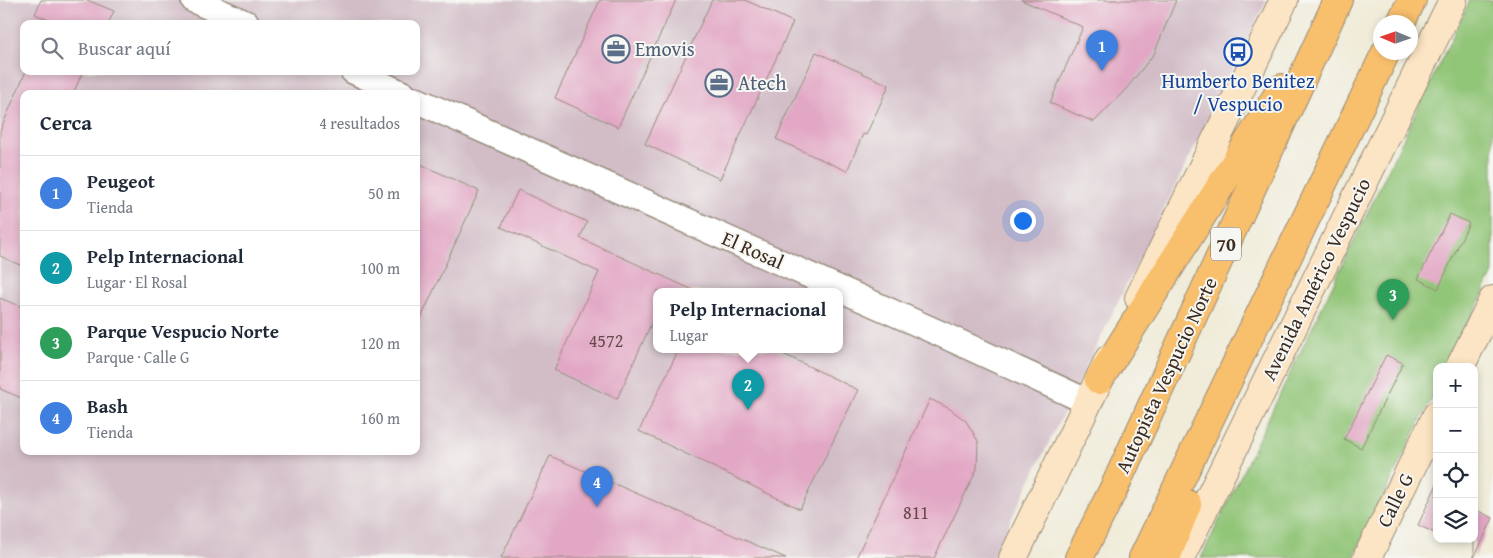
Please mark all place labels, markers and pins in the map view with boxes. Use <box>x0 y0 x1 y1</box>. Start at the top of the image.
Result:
pin: 1 <box>1086 30 1118 71</box>
office icon: Emovis <box>601 34 631 64</box>
place label: Emovis <box>635 34 695 63</box>
bus stop icon: Humberto Benitez / Vespucio <box>1223 37 1253 67</box>
place label: Humberto Benitez / Vespucio <box>1162 66 1315 118</box>
office icon: Atech <box>704 68 734 98</box>
place label: Atech <box>738 68 786 97</box>
pin: 3 <box>1377 279 1409 320</box>
pin: 2 <box>732 369 764 410</box>
pin: 4 <box>581 466 613 507</box>

